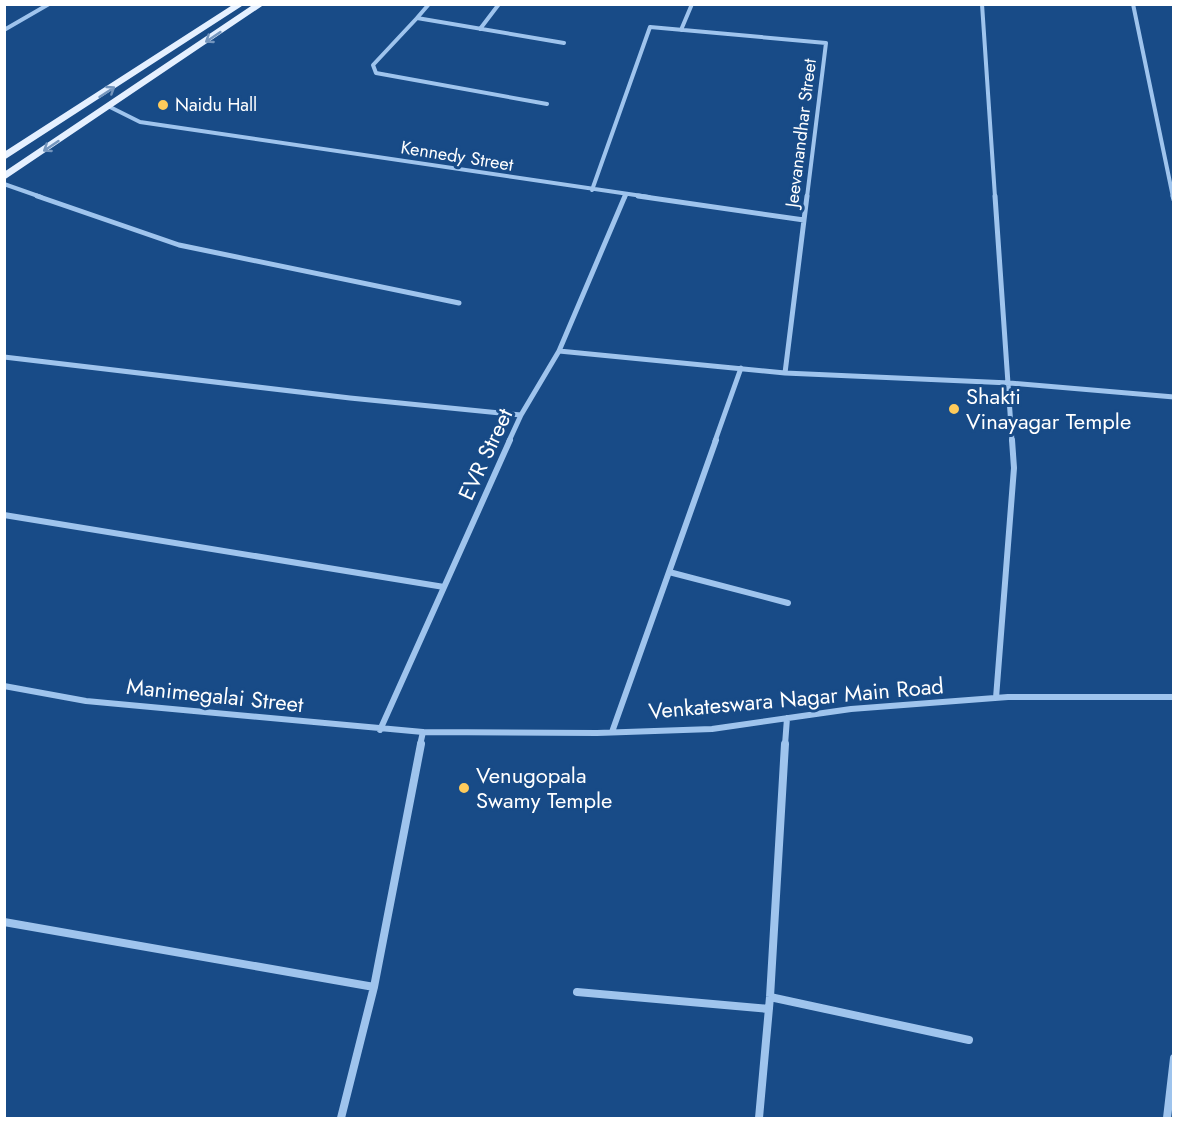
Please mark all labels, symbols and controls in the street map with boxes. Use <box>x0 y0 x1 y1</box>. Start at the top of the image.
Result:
one-way arrow <box>205 31 221 43</box>
street label: Jeevanandhar Street <box>779 56 823 211</box>
one-way arrow <box>98 86 115 98</box>
place label: Naidu Hall <box>175 92 257 118</box>
marker: Naidu Hall <box>156 98 170 112</box>
street label: Kennedy Street <box>399 134 516 178</box>
one-way arrow <box>43 140 60 152</box>
place label: Shakti Vinayagar Temple <box>966 380 1131 437</box>
street label: EVR Street <box>450 402 521 505</box>
marker: Shakti Vinayagar Temple <box>947 402 961 416</box>
street label: Venkateswara Nagar Main Road <box>647 669 945 727</box>
street label: Manimegalai Street <box>125 670 306 720</box>
place label: Venugopala Swamy Temple <box>476 759 612 816</box>
marker: Venugopala Swamy Temple <box>457 781 471 795</box>

